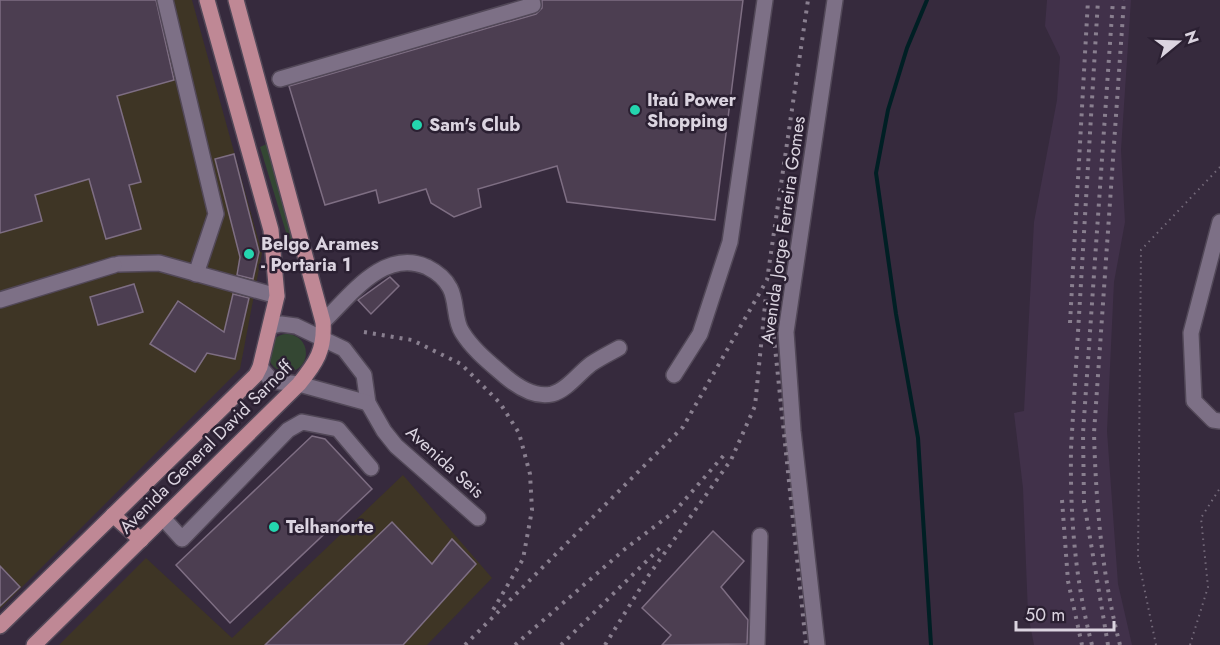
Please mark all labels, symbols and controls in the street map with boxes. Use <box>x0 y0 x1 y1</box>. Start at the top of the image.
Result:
north arrow <box>1148 12 1208 72</box>
text: N <box>1179 28 1205 47</box>
place label: Itaú Power Shopping <box>647 87 737 134</box>
marker: Itaú Power Shopping <box>628 103 642 117</box>
place label: Sam's Club <box>429 112 520 138</box>
street label: Avenida Jorge Ferreira Gomes <box>754 114 812 346</box>
marker: Sam's Club <box>410 118 424 132</box>
place label: Belgo Arames - Portaria 1 <box>261 231 379 278</box>
marker: Belgo Arames - Portaria 1 <box>242 247 256 261</box>
street label: Avenida General David Sarnoff <box>113 354 299 540</box>
street label: Avenida Seis <box>400 420 490 504</box>
place label: Telhanorte <box>286 514 374 540</box>
marker: Telhanorte <box>267 520 281 534</box>
scale bar <box>1016 594 1114 632</box>
text: 50 m <box>1025 602 1065 628</box>

